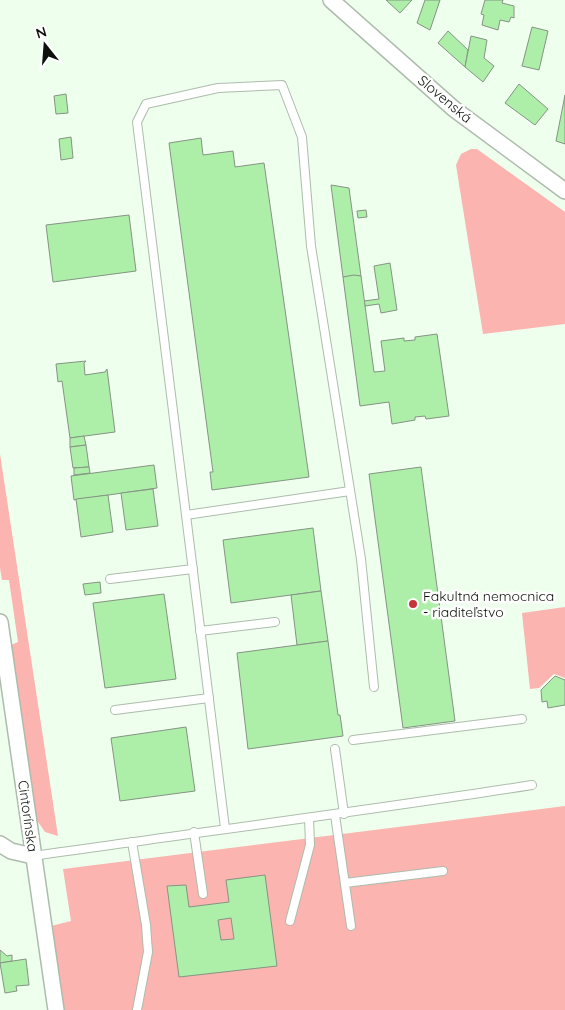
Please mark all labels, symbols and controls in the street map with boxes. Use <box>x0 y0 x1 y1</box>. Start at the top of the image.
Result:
north arrow <box>20 20 70 70</box>
text: N <box>34 22 49 43</box>
street label: Slovenská <box>414 71 476 127</box>
place label: Fakultná nemocnica - riaditeľstvo <box>423 587 554 621</box>
marker: Fakultná nemocnica - riaditeľstvo <box>407 598 419 610</box>
street label: Cintorínska <box>14 779 42 853</box>

